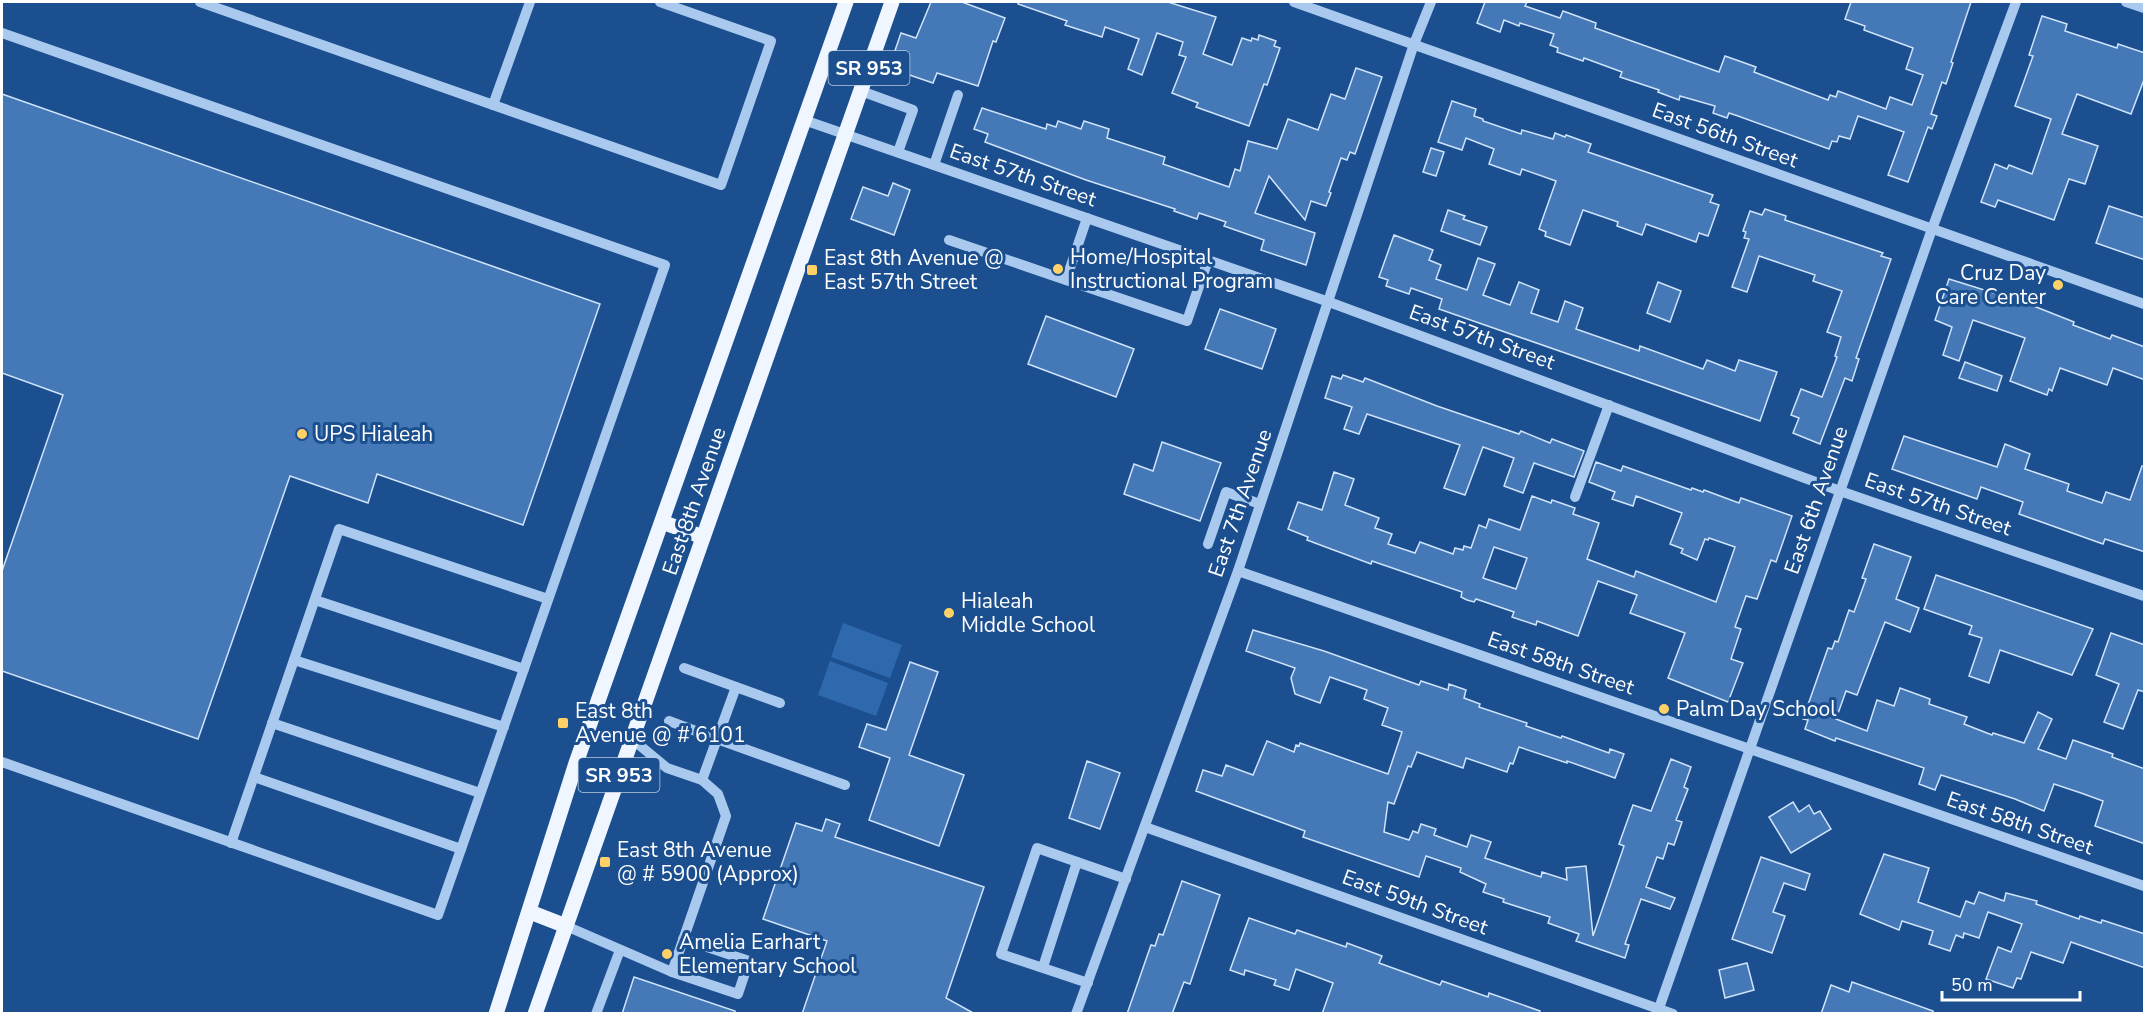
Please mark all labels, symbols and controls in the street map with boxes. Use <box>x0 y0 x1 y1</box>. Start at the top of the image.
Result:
road number: SR 953 <box>828 51 910 85</box>
street label: East 56th Street <box>1648 96 1802 175</box>
street label: East 57th Street <box>946 137 1101 213</box>
place label: Home/Hospital Instructional Program <box>1070 243 1273 295</box>
place label: East 8th Avenue @ East 57th Street <box>824 244 1004 296</box>
place label: Cruz Day Care Center <box>1935 259 2046 311</box>
marker: Home/Hospital Instructional Program <box>1051 262 1065 276</box>
marker: East 8th Avenue @ East 57th Street <box>805 263 819 277</box>
marker: Cruz Day Care Center <box>2051 278 2065 292</box>
street label: East 57th Street <box>1405 298 1559 377</box>
place label: UPS Hialeah <box>314 420 433 448</box>
street label: East 6th Avenue <box>1778 422 1854 578</box>
street label: East 8th Avenue <box>656 423 732 579</box>
street label: East 7th Avenue <box>1202 425 1278 581</box>
marker: UPS Hialeah <box>295 427 309 441</box>
street label: East 57th Street <box>1861 466 2016 542</box>
place label: Hialeah Middle School <box>961 587 1096 639</box>
marker: Hialeah Middle School <box>942 606 956 620</box>
street label: East 58th Street <box>1484 625 1639 701</box>
place label: Palm Day School <box>1676 695 1837 723</box>
place label: East 8th Avenue @ # 6101 <box>575 697 746 749</box>
marker: Palm Day School <box>1657 702 1671 716</box>
marker: East 8th Avenue @ # 6101 <box>556 716 570 730</box>
road number: SR 953 <box>578 758 660 792</box>
street label: East 58th Street <box>1943 785 2098 861</box>
place label: East 8th Avenue @ # 5900 (Approx) <box>617 836 799 888</box>
marker: East 8th Avenue @ # 5900 (Approx) <box>598 855 612 869</box>
street label: East 59th Street <box>1338 863 1492 942</box>
place label: Amelia Earhart Elementary School <box>679 928 857 980</box>
marker: Amelia Earhart Elementary School <box>660 947 674 961</box>
scale bar <box>1942 964 2080 1002</box>
text: 50 m <box>1951 973 1993 997</box>

